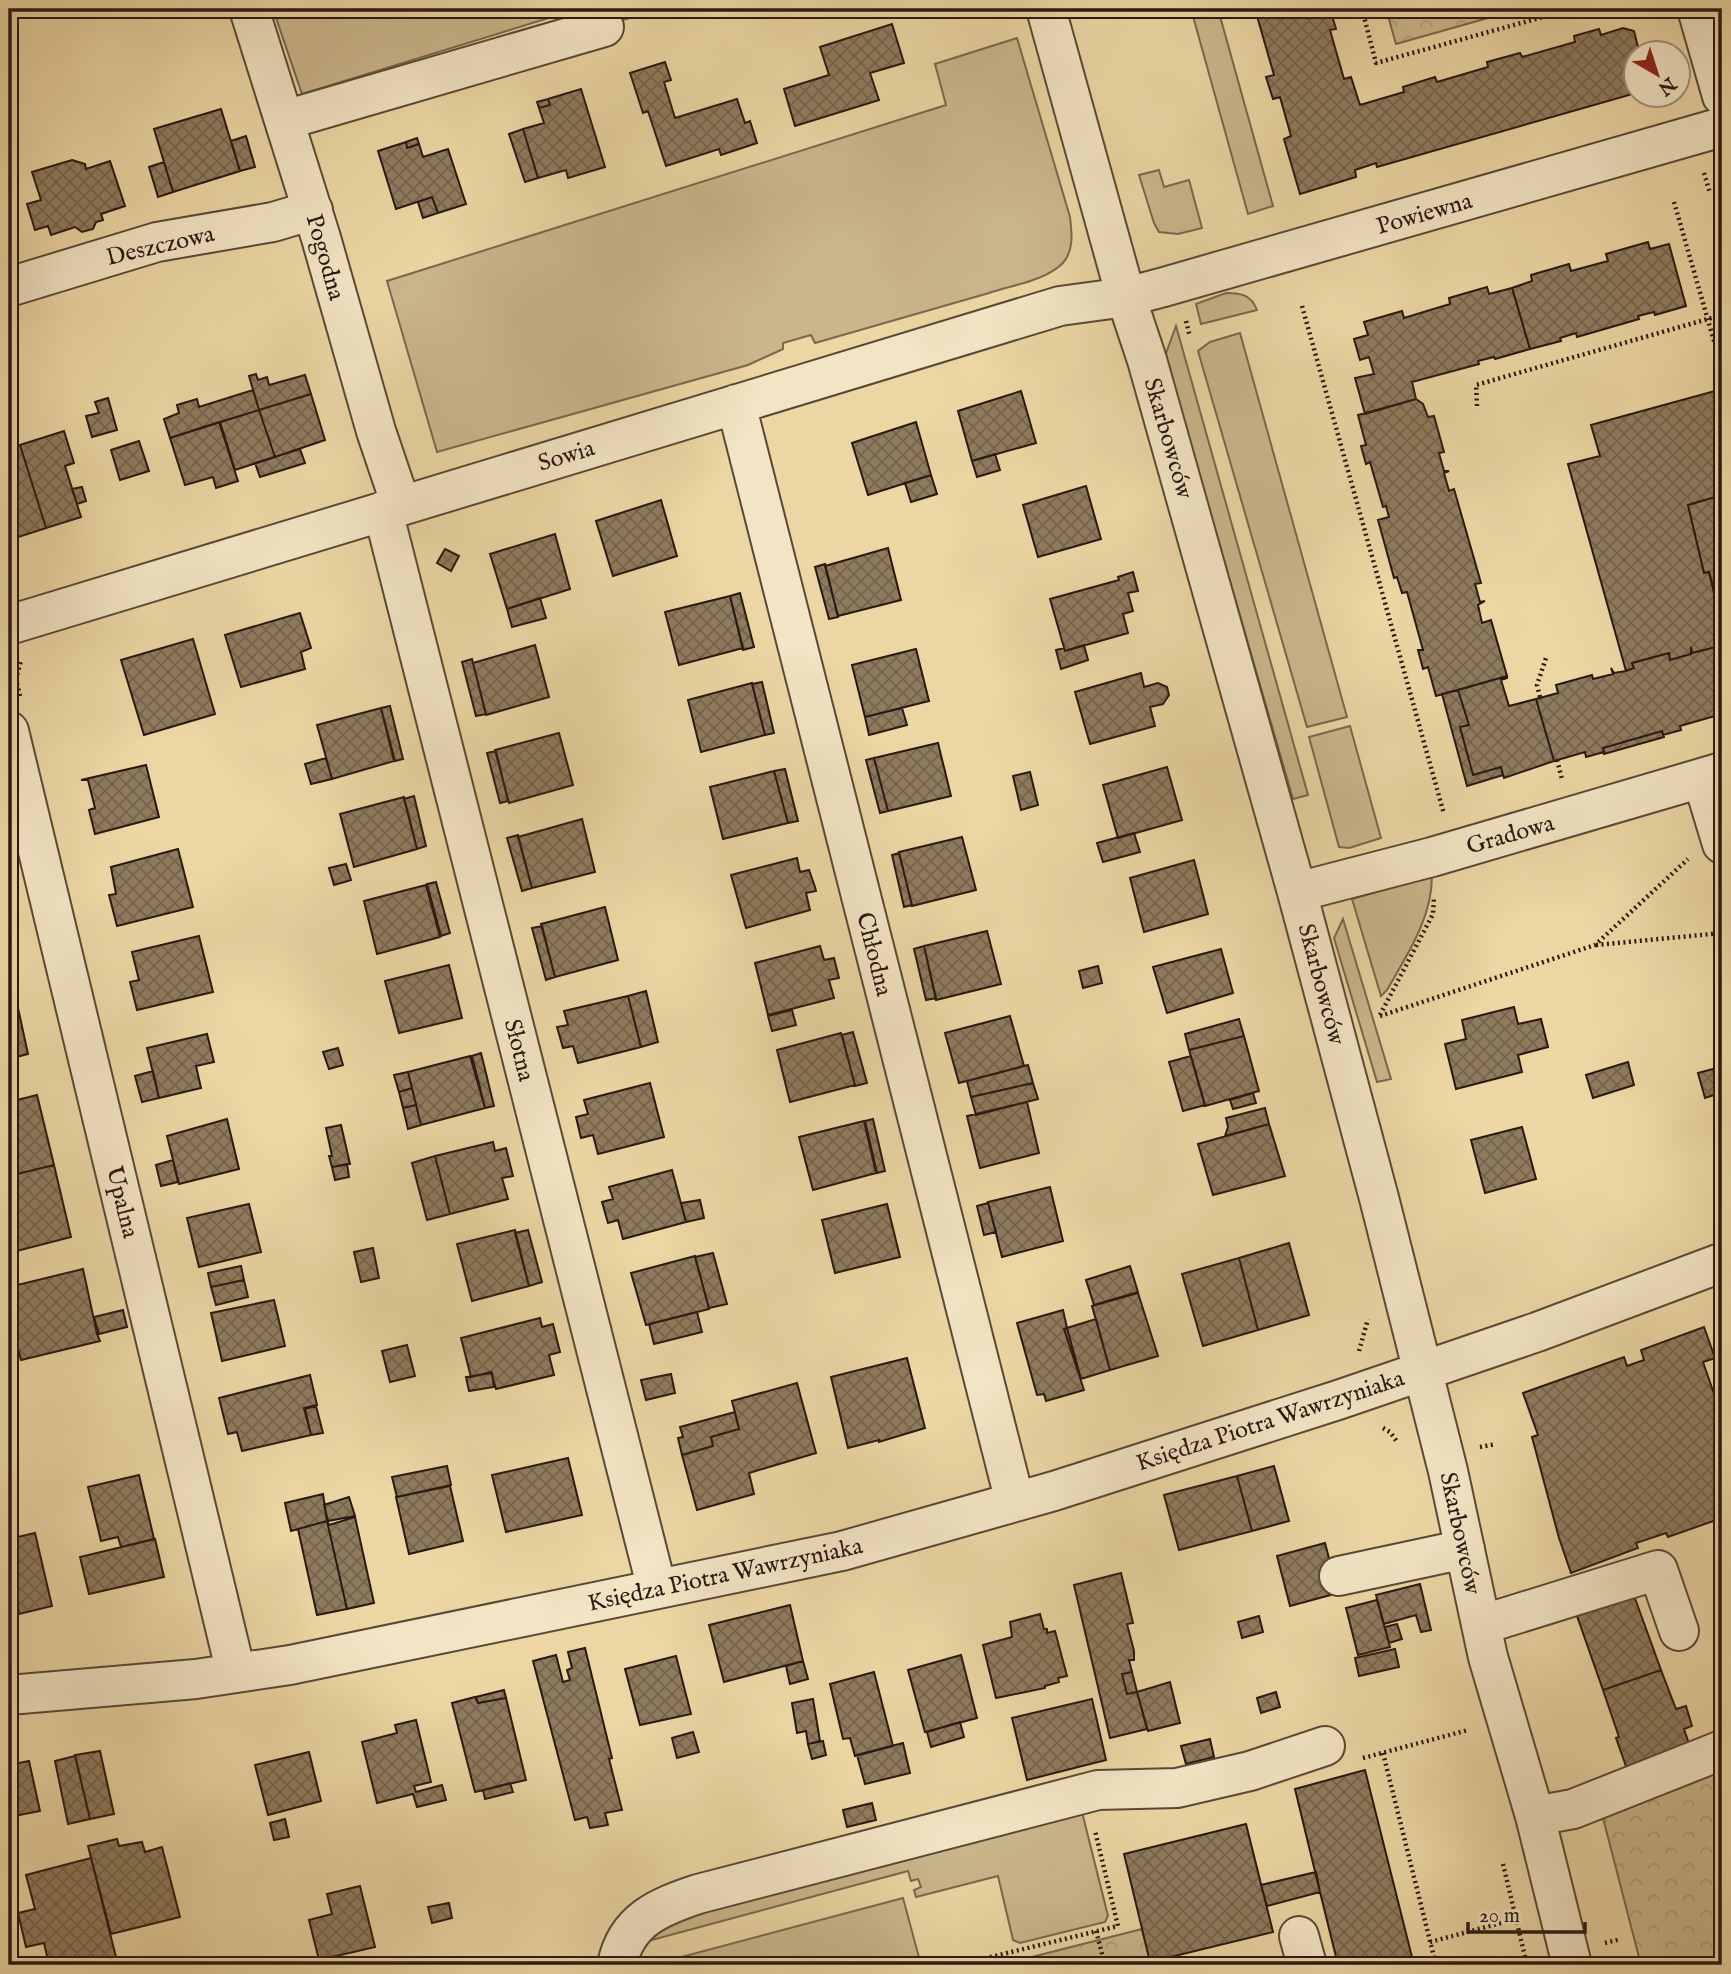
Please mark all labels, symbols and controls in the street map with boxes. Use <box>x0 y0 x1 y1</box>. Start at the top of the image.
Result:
north arrow <box>1622 38 1692 108</box>
text: N <box>1652 71 1681 101</box>
street label: Powiewna <box>1373 186 1476 243</box>
street label: Pogodna <box>298 211 352 305</box>
street label: Deszczowa <box>103 219 218 274</box>
street label: Skarbowców <box>1136 374 1200 504</box>
street label: Sowia <box>534 433 599 480</box>
street label: Gradowa <box>1463 808 1558 863</box>
street label: Chłodna <box>848 909 899 1000</box>
street label: Skarbowców <box>1290 920 1352 1050</box>
street label: Słotna <box>496 1016 541 1085</box>
street label: Upalna <box>98 1163 146 1242</box>
street label: Księdza Piotra Wawrzyniaka <box>1132 1363 1409 1479</box>
street label: Skarbowców <box>1431 1469 1488 1599</box>
street label: Księdza Piotra Wawrzyniaka <box>585 1531 866 1620</box>
scale bar <box>1468 1890 1586 1934</box>
text: 20 m <box>1479 1903 1520 1930</box>

